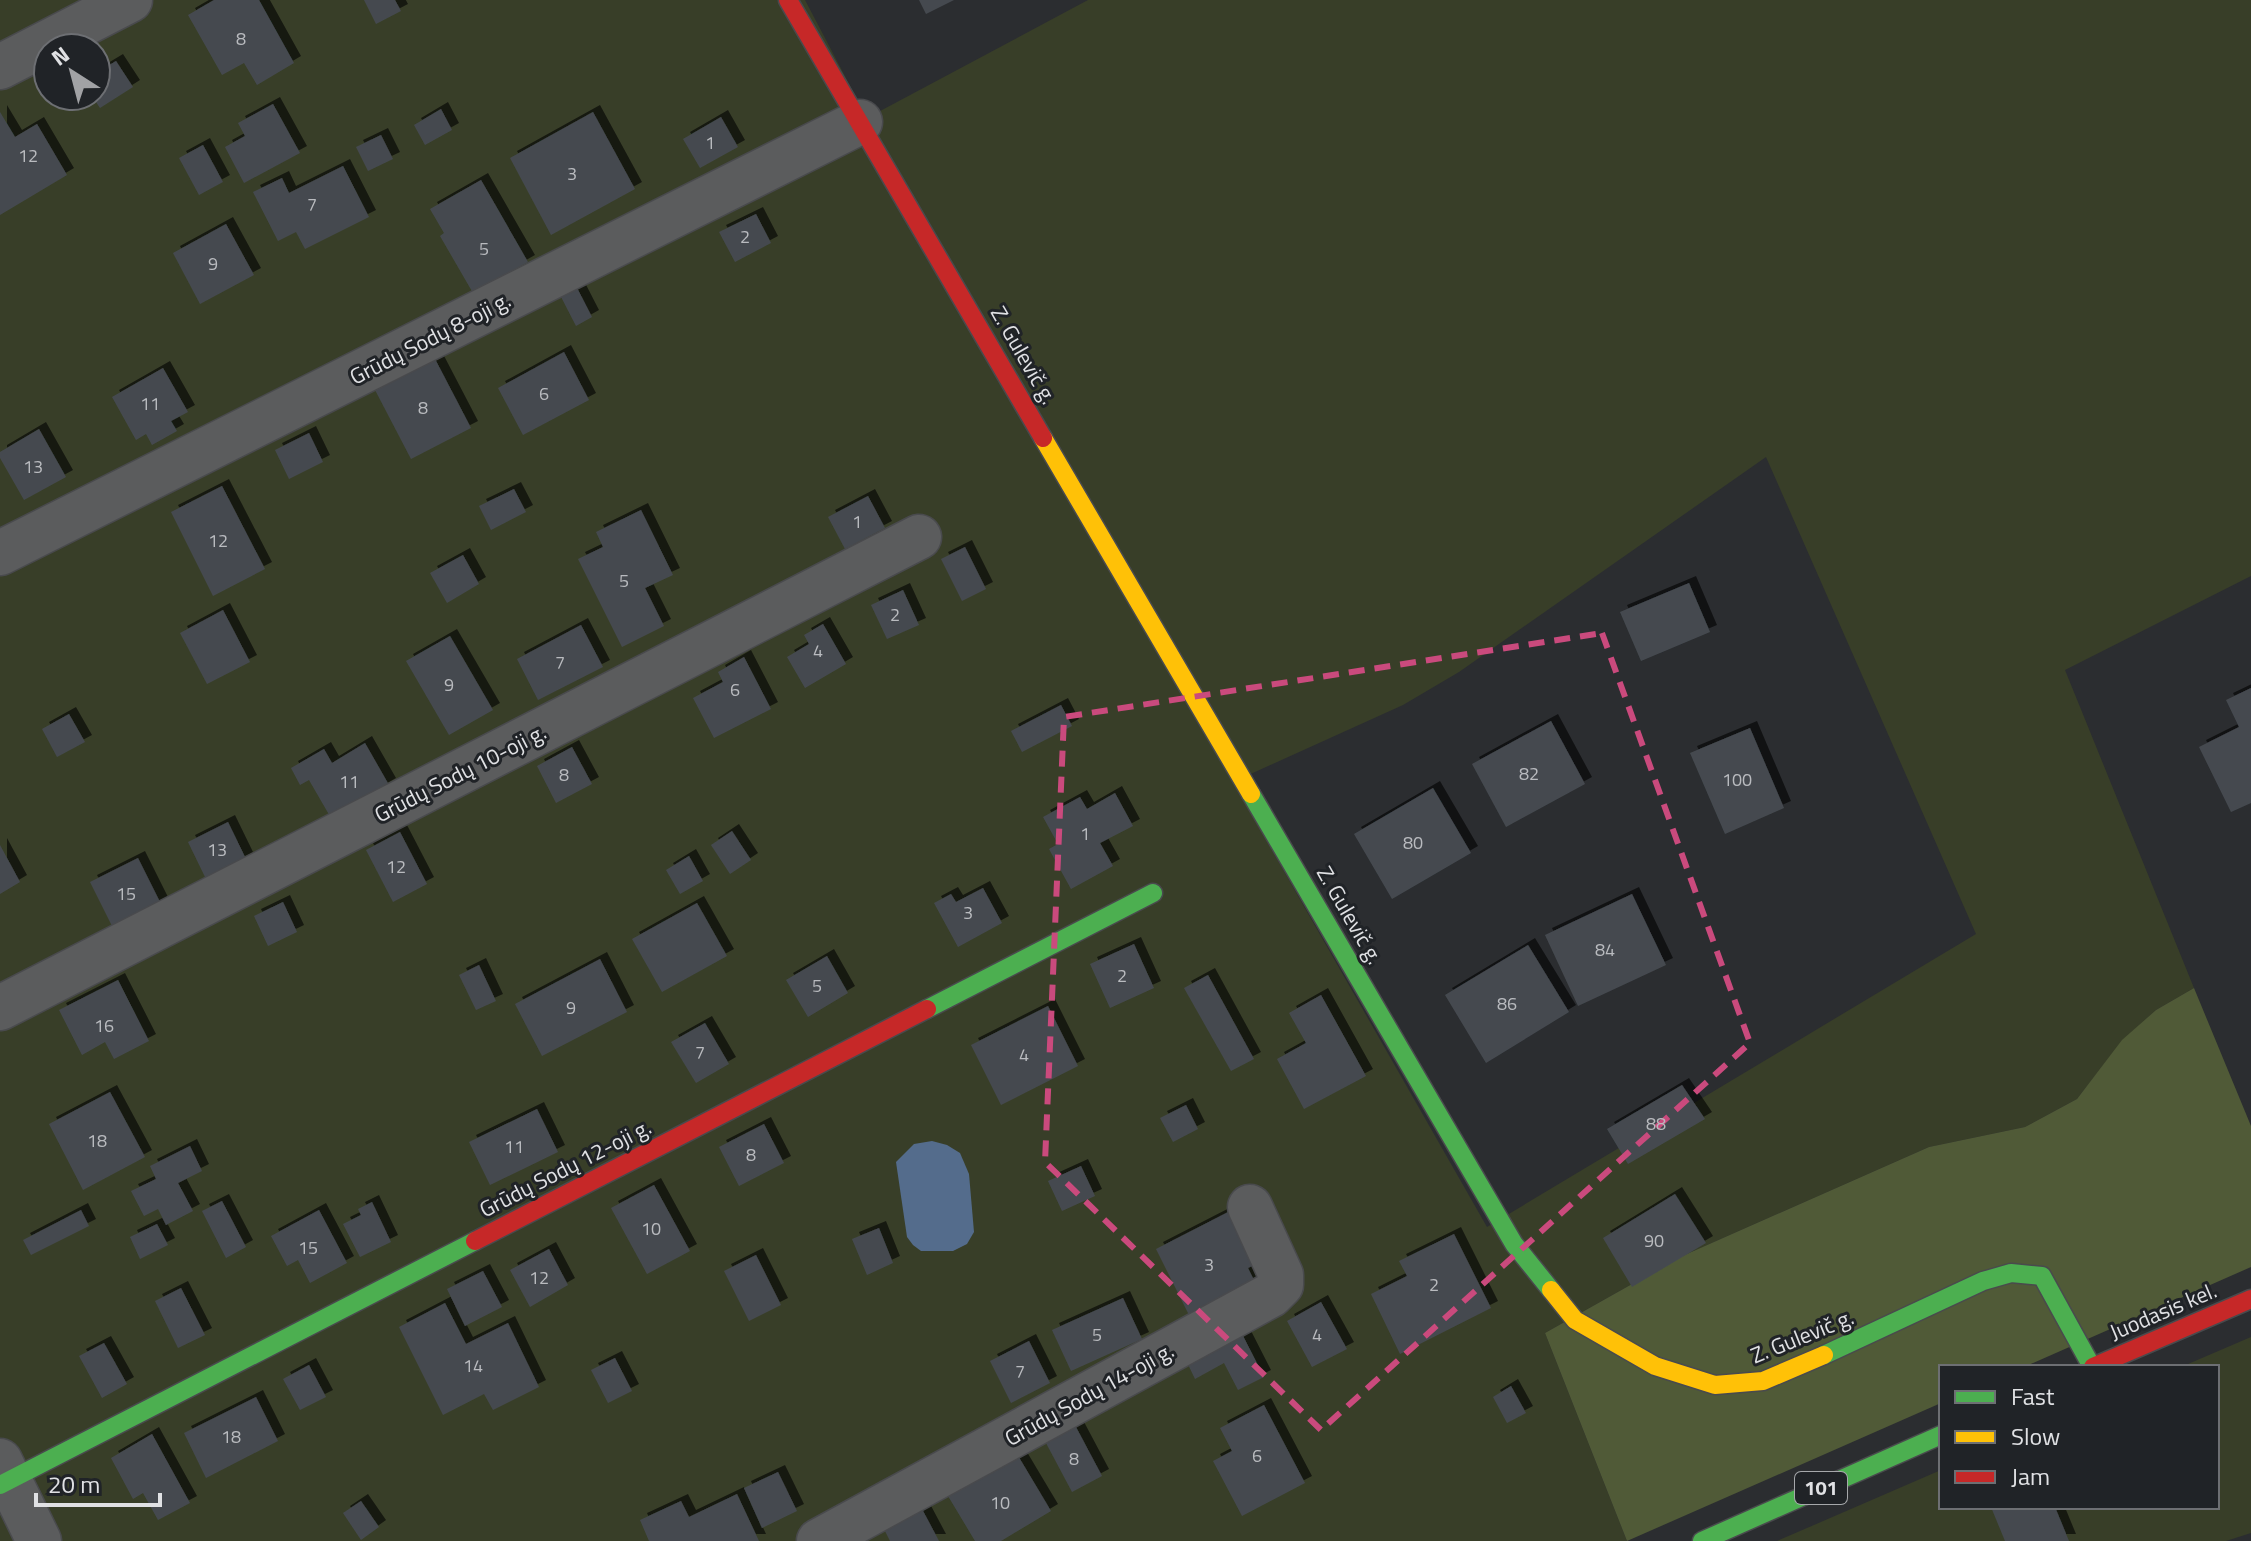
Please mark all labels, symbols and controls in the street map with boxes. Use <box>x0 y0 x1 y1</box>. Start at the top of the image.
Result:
house number: 8 <box>236 25 246 52</box>
north arrow <box>32 32 112 112</box>
text: N <box>44 38 76 74</box>
house number: 1 <box>705 129 715 156</box>
house number: 12 <box>18 142 38 169</box>
house number: 3 <box>567 160 577 187</box>
house number: 7 <box>307 191 317 218</box>
house number: 2 <box>740 223 750 250</box>
house number: 5 <box>479 235 489 262</box>
house number: 9 <box>208 250 218 277</box>
street label: Grūdų Sodų 8-oji g. <box>344 283 516 393</box>
street label: Z. Gulevič g. <box>982 300 1066 410</box>
house number: 6 <box>539 380 549 407</box>
house number: 11 <box>140 390 160 417</box>
house number: 8 <box>418 394 428 421</box>
house number: 13 <box>23 453 43 480</box>
house number: 1 <box>852 508 862 535</box>
house number: 12 <box>208 527 228 554</box>
house number: 5 <box>619 567 629 594</box>
house number: 2 <box>890 601 900 628</box>
house number: 4 <box>813 637 823 664</box>
house number: 7 <box>555 649 565 676</box>
house number: 9 <box>444 671 454 698</box>
house number: 6 <box>730 676 740 703</box>
street label: Grūdų Sodų 10-oji g. <box>368 715 552 831</box>
house number: 82 <box>1519 760 1539 787</box>
house number: 8 <box>559 761 569 788</box>
house number: 100 <box>1722 766 1752 793</box>
house number: 11 <box>339 768 359 795</box>
house number: 1 <box>1080 820 1090 847</box>
house number: 80 <box>1403 829 1423 856</box>
house number: 13 <box>207 836 227 863</box>
house number: 12 <box>386 853 406 880</box>
street label: Z. Gulevič g. <box>1308 860 1392 970</box>
house number: 15 <box>116 880 136 907</box>
house number: 3 <box>963 899 973 926</box>
house number: 84 <box>1595 936 1615 963</box>
house number: 2 <box>1117 962 1127 989</box>
house number: 5 <box>812 972 822 999</box>
house number: 86 <box>1497 990 1517 1017</box>
house number: 9 <box>566 994 576 1021</box>
house number: 16 <box>94 1012 114 1039</box>
house number: 7 <box>695 1039 705 1066</box>
house number: 4 <box>1019 1041 1029 1068</box>
street label: Grūdų Sodų 12-oji g. <box>473 1110 657 1226</box>
house number: 88 <box>1646 1110 1666 1137</box>
house number: 18 <box>87 1127 107 1154</box>
house number: 11 <box>504 1133 524 1160</box>
house number: 8 <box>746 1141 756 1168</box>
house number: 10 <box>641 1215 661 1242</box>
house number: 90 <box>1644 1227 1664 1254</box>
house number: 15 <box>298 1234 318 1261</box>
house number: 3 <box>1204 1251 1214 1278</box>
house number: 12 <box>529 1264 549 1291</box>
house number: 2 <box>1429 1271 1439 1298</box>
street label: Juodasis kel. <box>2104 1273 2222 1349</box>
street label: Z. Gulevič g. <box>1745 1300 1859 1372</box>
house number: 5 <box>1092 1321 1102 1348</box>
house number: 4 <box>1312 1321 1322 1348</box>
street label: Grūdų Sodų 14-oji g. <box>998 1333 1180 1455</box>
house number: 14 <box>463 1352 483 1379</box>
house number: 7 <box>1015 1358 1025 1385</box>
legend <box>1939 1365 2219 1509</box>
text: Fast <box>2011 1378 2055 1414</box>
text: Slow <box>2011 1418 2060 1454</box>
house number: 18 <box>221 1423 241 1450</box>
house number: 6 <box>1252 1442 1262 1469</box>
house number: 8 <box>1069 1445 1079 1472</box>
scale bar <box>36 1457 160 1507</box>
text: Jam <box>2011 1458 2050 1494</box>
text: 20 m <box>48 1466 100 1502</box>
road number: 101 <box>1795 1472 1847 1504</box>
house number: 10 <box>990 1489 1010 1516</box>

